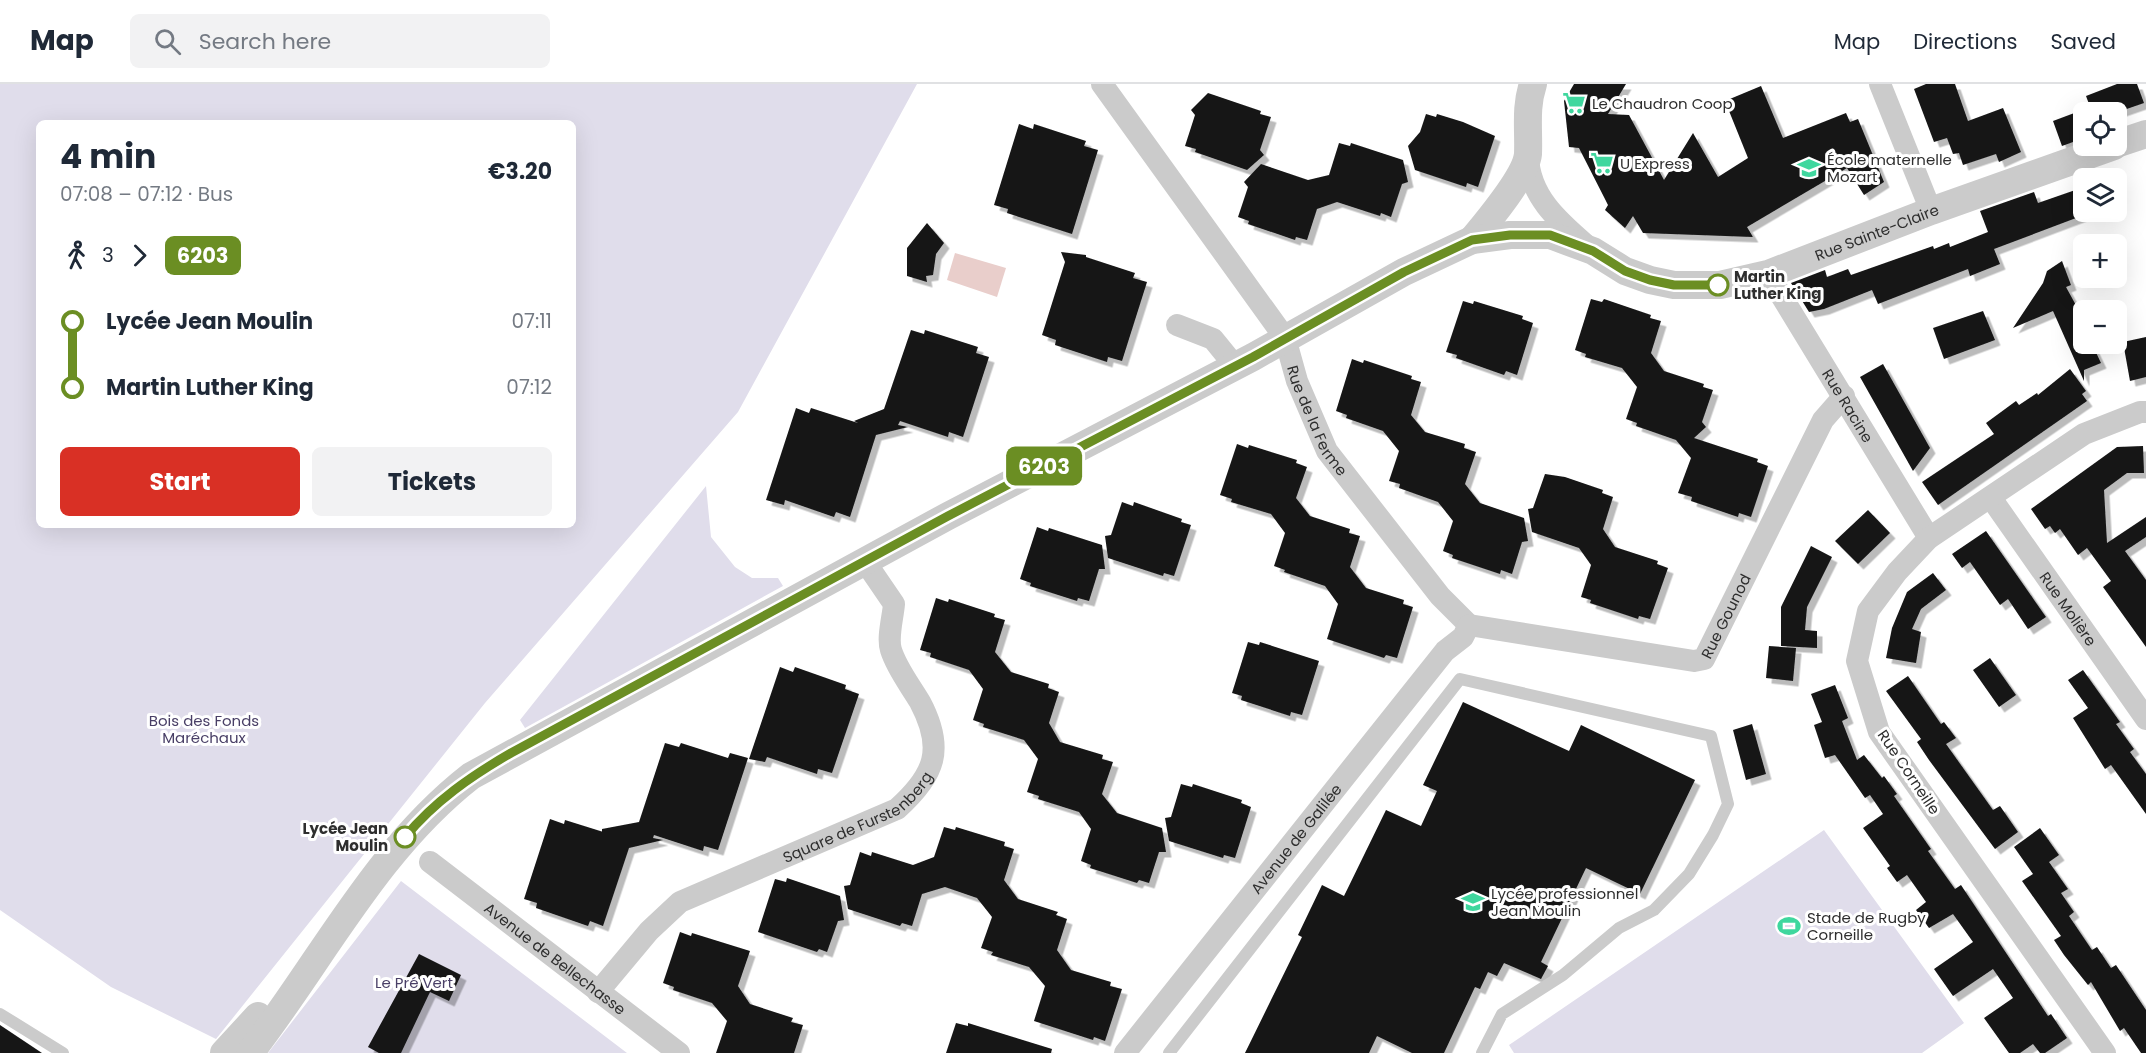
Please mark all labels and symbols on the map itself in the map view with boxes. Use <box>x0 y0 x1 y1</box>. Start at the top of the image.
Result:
supermarket icon: Le Chaudron Coop <box>1561 90 1587 116</box>
place label: Le Chaudron Coop <box>1592 93 1733 114</box>
place label: École maternelle Mozart <box>1827 149 1952 187</box>
supermarket icon: U Express <box>1589 150 1615 176</box>
place label: U Express <box>1620 153 1690 174</box>
school or university icon: École maternelle Mozart <box>1796 155 1822 181</box>
street label: Rue Sainte-Claire <box>1811 199 1941 266</box>
place label: Martin Luther King <box>1734 266 1821 304</box>
marker: Martin Luther King <box>1707 274 1729 296</box>
street label: Rue de la Ferme <box>1283 363 1353 480</box>
street label: Rue Racine <box>1818 365 1879 446</box>
line badge: 6203 <box>1002 446 1086 485</box>
street label: Rue Molière <box>2035 567 2102 650</box>
street label: Rue Gounod <box>1695 570 1755 662</box>
park label: Bois des Fonds Maréchaux <box>149 710 259 748</box>
street label: Rue Corneille <box>1873 725 1945 819</box>
street label: Square de Furstenberg <box>779 767 937 867</box>
street label: Avenue de Galilée <box>1245 779 1346 898</box>
place label: Lycée Jean Moulin <box>302 818 388 856</box>
marker: Lycée Jean Moulin <box>394 826 416 848</box>
place label: Lycée professionnel Jean Moulin <box>1491 883 1638 921</box>
school or university icon: Lycée professionnel Jean Moulin <box>1460 889 1486 915</box>
street label: Avenue de Bellechasse <box>480 897 630 1019</box>
place label: Stade de Rugby Corneille <box>1807 907 1926 945</box>
sports icon: Stade de Rugby Corneille <box>1776 913 1802 939</box>
park label: Le Pré Vert <box>375 972 453 993</box>

